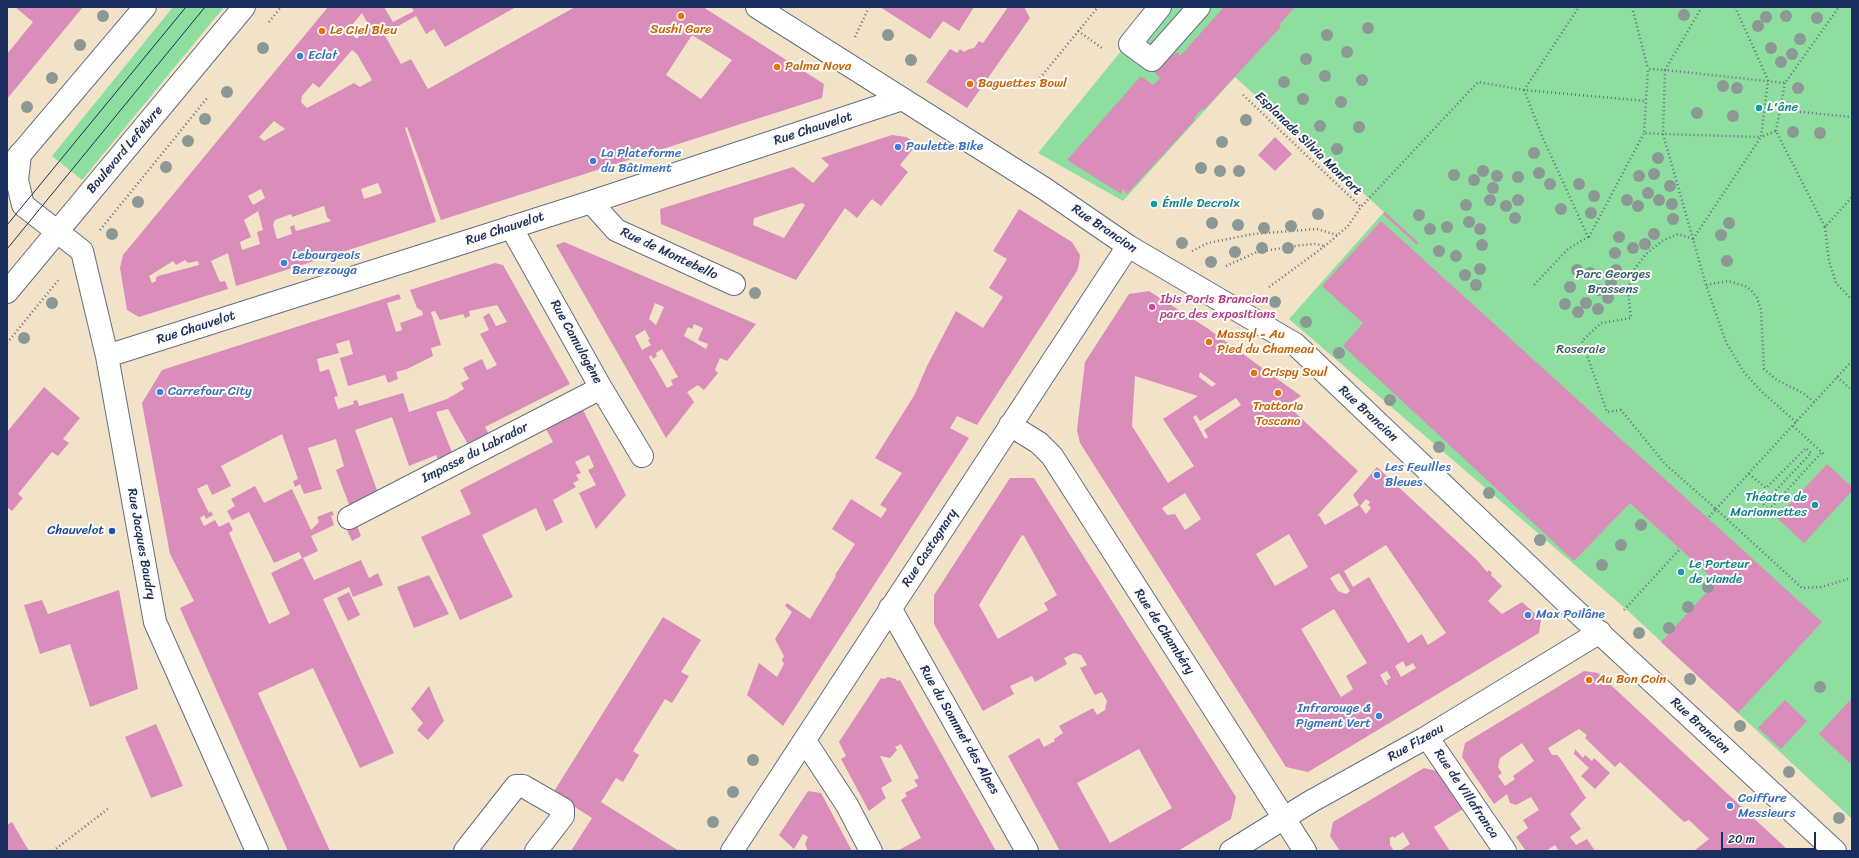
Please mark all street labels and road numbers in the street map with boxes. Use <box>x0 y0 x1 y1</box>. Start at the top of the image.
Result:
street label: Esplanade Silvia Monfort <box>1251 89 1365 199</box>
street label: Boulevard Lefebvre <box>84 103 166 197</box>
street label: Rue Chauvelot <box>772 109 854 149</box>
street label: Rue Brancion <box>1068 201 1140 257</box>
street label: Rue Chauvelot <box>464 209 546 249</box>
street label: Rue de Montebello <box>618 225 720 283</box>
street label: Rue Camulogène <box>546 297 606 387</box>
street label: Rue Chauvelot <box>155 308 237 348</box>
street label: Rue Brancion <box>1335 383 1401 445</box>
street label: Impasse du Labrador <box>419 419 531 487</box>
street label: Rue Jacques Baudry <box>124 487 158 601</box>
street label: Rue Castagnary <box>899 506 961 590</box>
street label: Rue de Chambéry <box>1131 586 1197 678</box>
street label: Rue du Sommet des Alpes <box>916 663 1002 797</box>
street label: Rue Brancion <box>1667 695 1733 757</box>
street label: Rue Fizeau <box>1385 721 1447 765</box>
street label: Rue de Villafranca <box>1430 746 1502 842</box>

